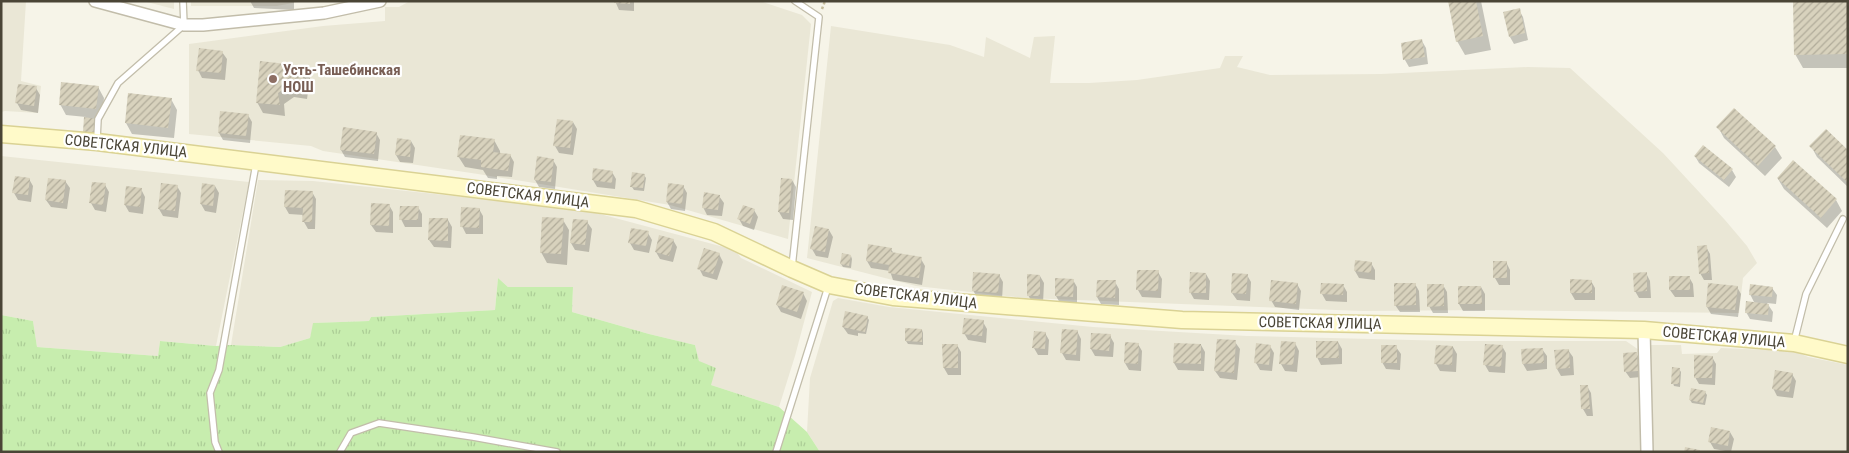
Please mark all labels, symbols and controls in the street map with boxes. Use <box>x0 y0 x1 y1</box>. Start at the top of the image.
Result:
place label: Усть-Ташебинская НОШ <box>283 61 401 96</box>
marker: Усть-Ташебинская НОШ <box>267 73 279 85</box>
street label: СОВЕТСКАЯ УЛИЦА <box>64 131 188 161</box>
street label: СОВЕТСКАЯ УЛИЦА <box>466 179 591 211</box>
street label: СОВЕТСКАЯ УЛИЦА <box>854 280 979 312</box>
street label: СОВЕТСКАЯ УЛИЦА <box>1258 313 1382 333</box>
street label: СОВЕТСКАЯ УЛИЦА <box>1662 323 1786 351</box>

